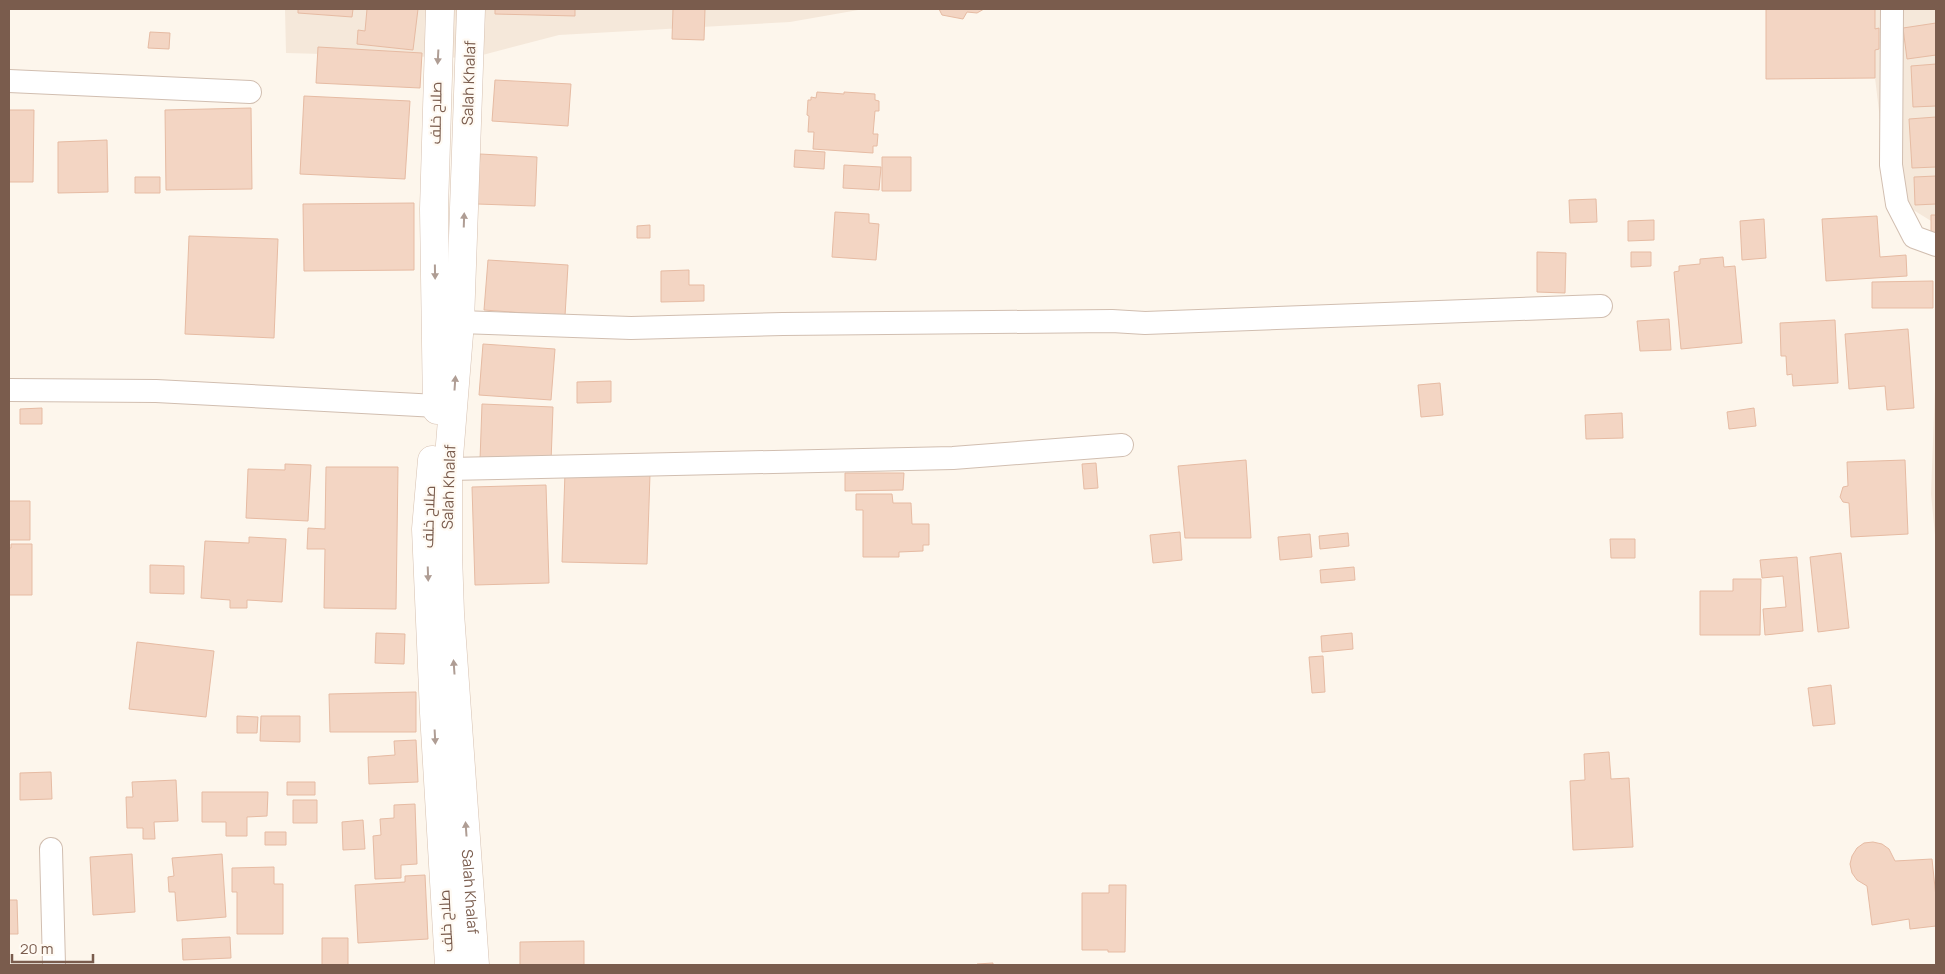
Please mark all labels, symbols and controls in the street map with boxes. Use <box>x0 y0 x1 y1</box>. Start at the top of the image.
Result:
street label: Salah Khalaf <box>457 40 480 126</box>
one-way arrow <box>433 50 441 66</box>
street label: صلاح خلف <box>424 81 448 145</box>
one-way arrow <box>460 212 468 228</box>
one-way arrow <box>432 265 440 281</box>
one-way arrow <box>452 374 460 390</box>
street label: Salah Khalaf <box>437 444 460 530</box>
street label: صلاح خلف <box>417 485 441 549</box>
one-way arrow <box>424 567 432 583</box>
one-way arrow <box>450 659 458 675</box>
one-way arrow <box>432 729 440 745</box>
one-way arrow <box>461 821 469 837</box>
street label: Salah Khalaf <box>457 849 484 935</box>
street label: صلاح خلف <box>433 889 459 953</box>
scale bar <box>12 932 94 964</box>
text: 20 m <box>20 938 53 959</box>

